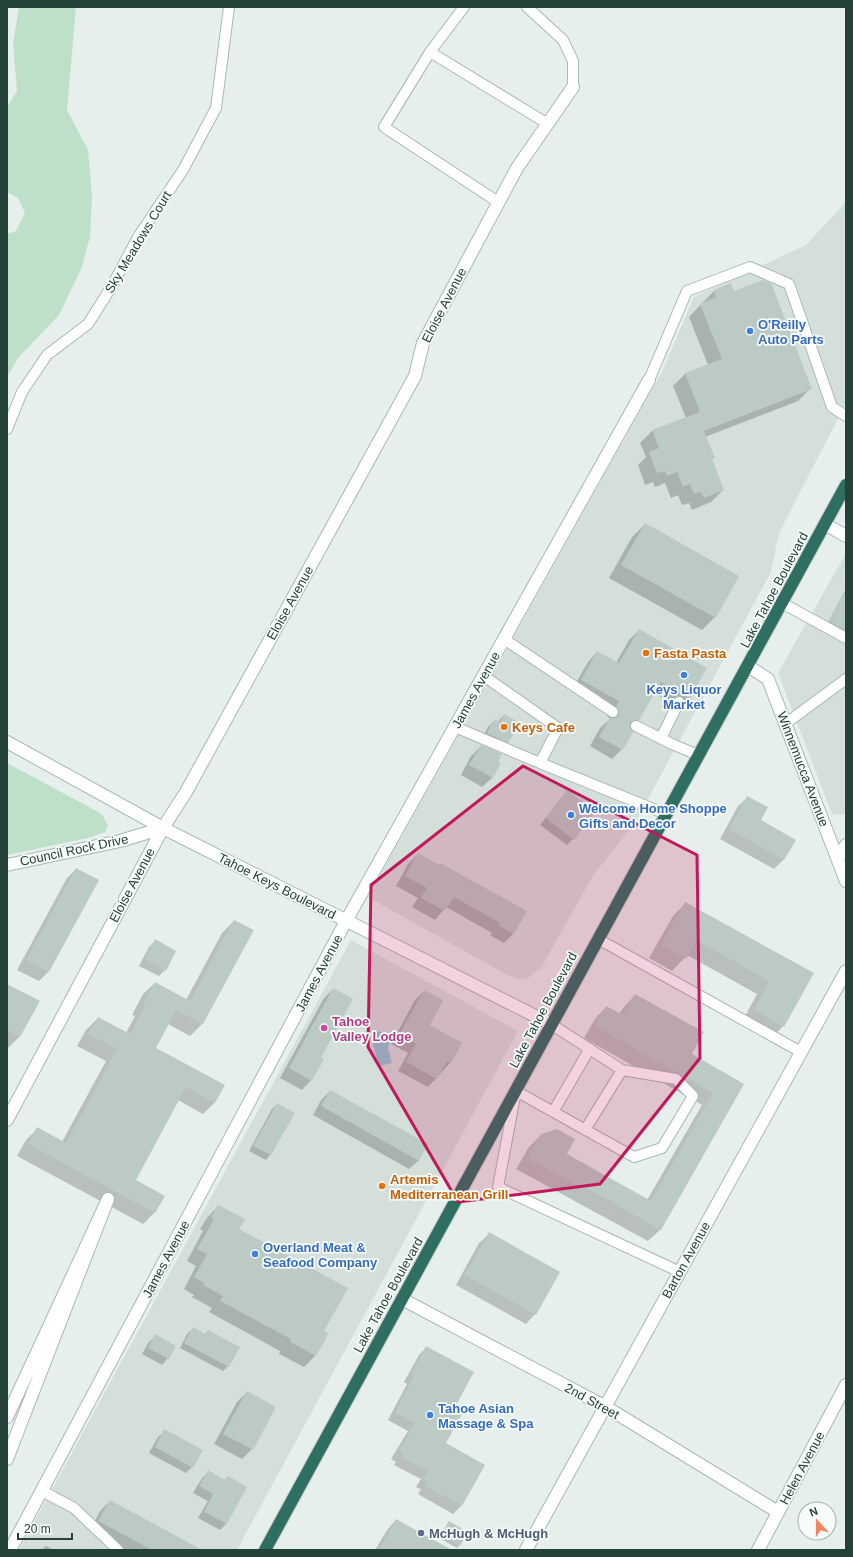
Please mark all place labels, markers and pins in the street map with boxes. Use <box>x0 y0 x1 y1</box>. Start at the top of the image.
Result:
place label: O'Reilly Auto Parts <box>758 317 824 347</box>
marker: O'Reilly Auto Parts <box>745 326 755 336</box>
place label: Fasta Pasta <box>654 646 727 661</box>
marker: Fasta Pasta <box>641 648 651 658</box>
marker: Keys Liquor Market <box>679 670 689 680</box>
place label: Keys Liquor Market <box>646 682 722 712</box>
place label: Keys Cafe <box>512 720 575 735</box>
marker: Keys Cafe <box>499 722 509 732</box>
place label: Welcome Home Shoppe Gifts and Decor <box>579 801 727 831</box>
marker: Welcome Home Shoppe Gifts and Decor <box>566 810 576 820</box>
place label: Tahoe Valley Lodge <box>332 1014 411 1044</box>
marker: Tahoe Valley Lodge <box>319 1023 329 1033</box>
place label: Artemis Mediterranean Grill <box>390 1172 508 1202</box>
marker: Artemis Mediterranean Grill <box>377 1181 387 1191</box>
place label: Overland Meat & Seafood Company <box>263 1240 378 1270</box>
marker: Overland Meat & Seafood Company <box>250 1249 260 1259</box>
place label: Tahoe Asian Massage & Spa <box>438 1401 534 1431</box>
marker: Tahoe Asian Massage & Spa <box>425 1410 435 1420</box>
place label: McHugh & McHugh <box>429 1526 548 1541</box>
marker: McHugh & McHugh <box>416 1528 426 1538</box>

